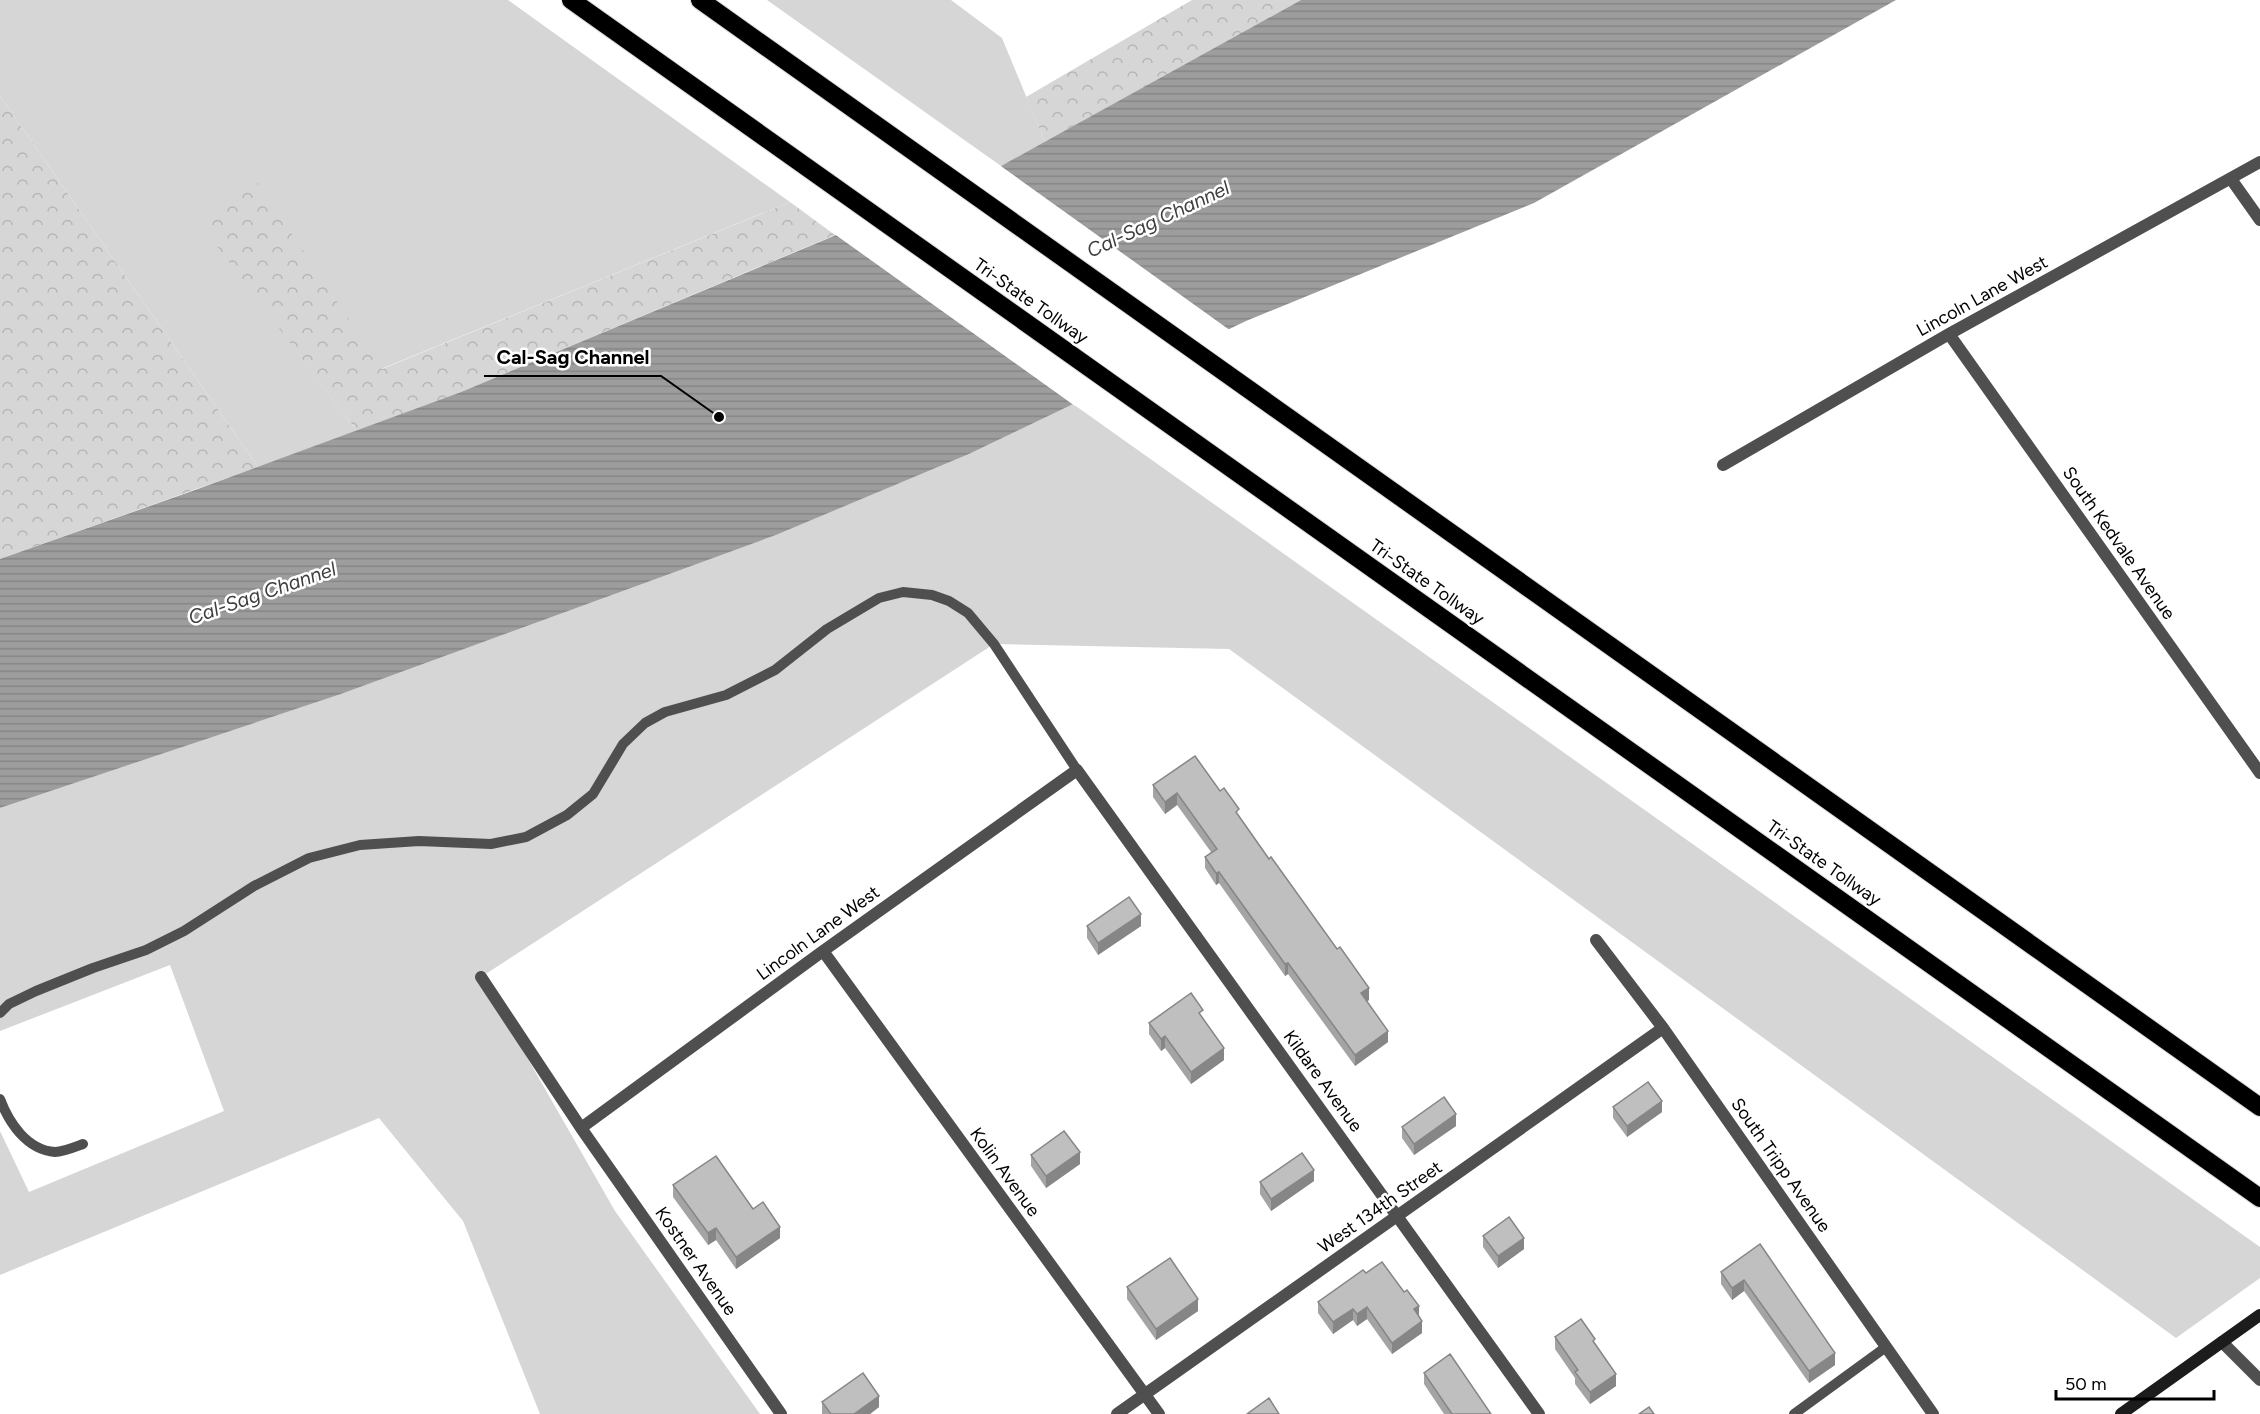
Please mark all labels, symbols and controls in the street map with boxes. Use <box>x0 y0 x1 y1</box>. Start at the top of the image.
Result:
water label: Cal-Sag Channel <box>1083 175 1234 263</box>
street label: Lincoln Lane West <box>1913 251 2052 341</box>
street label: Tri-State Tollway <box>970 253 1093 349</box>
callout: Cal-Sag Channel <box>484 338 661 376</box>
text: Cal-Sag Channel <box>496 345 650 369</box>
street label: South Kedvale Avenue <box>2058 462 2180 624</box>
street label: Tri-State Tollway <box>1366 534 1489 630</box>
water label: Cal-Sag Channel <box>185 556 340 630</box>
street label: Tri-State Tollway <box>1763 815 1886 911</box>
street label: Lincoln Lane West <box>752 881 884 985</box>
street label: Kildare Avenue <box>1279 1026 1367 1136</box>
street label: South Tripp Avenue <box>1726 1094 1836 1236</box>
street label: Kolin Avenue <box>965 1123 1045 1221</box>
street label: West 134th Street <box>1314 1156 1446 1258</box>
street label: Kostner Avenue <box>650 1202 742 1320</box>
scale bar <box>2056 1363 2214 1401</box>
text: 50 m <box>2065 1373 2107 1395</box>

